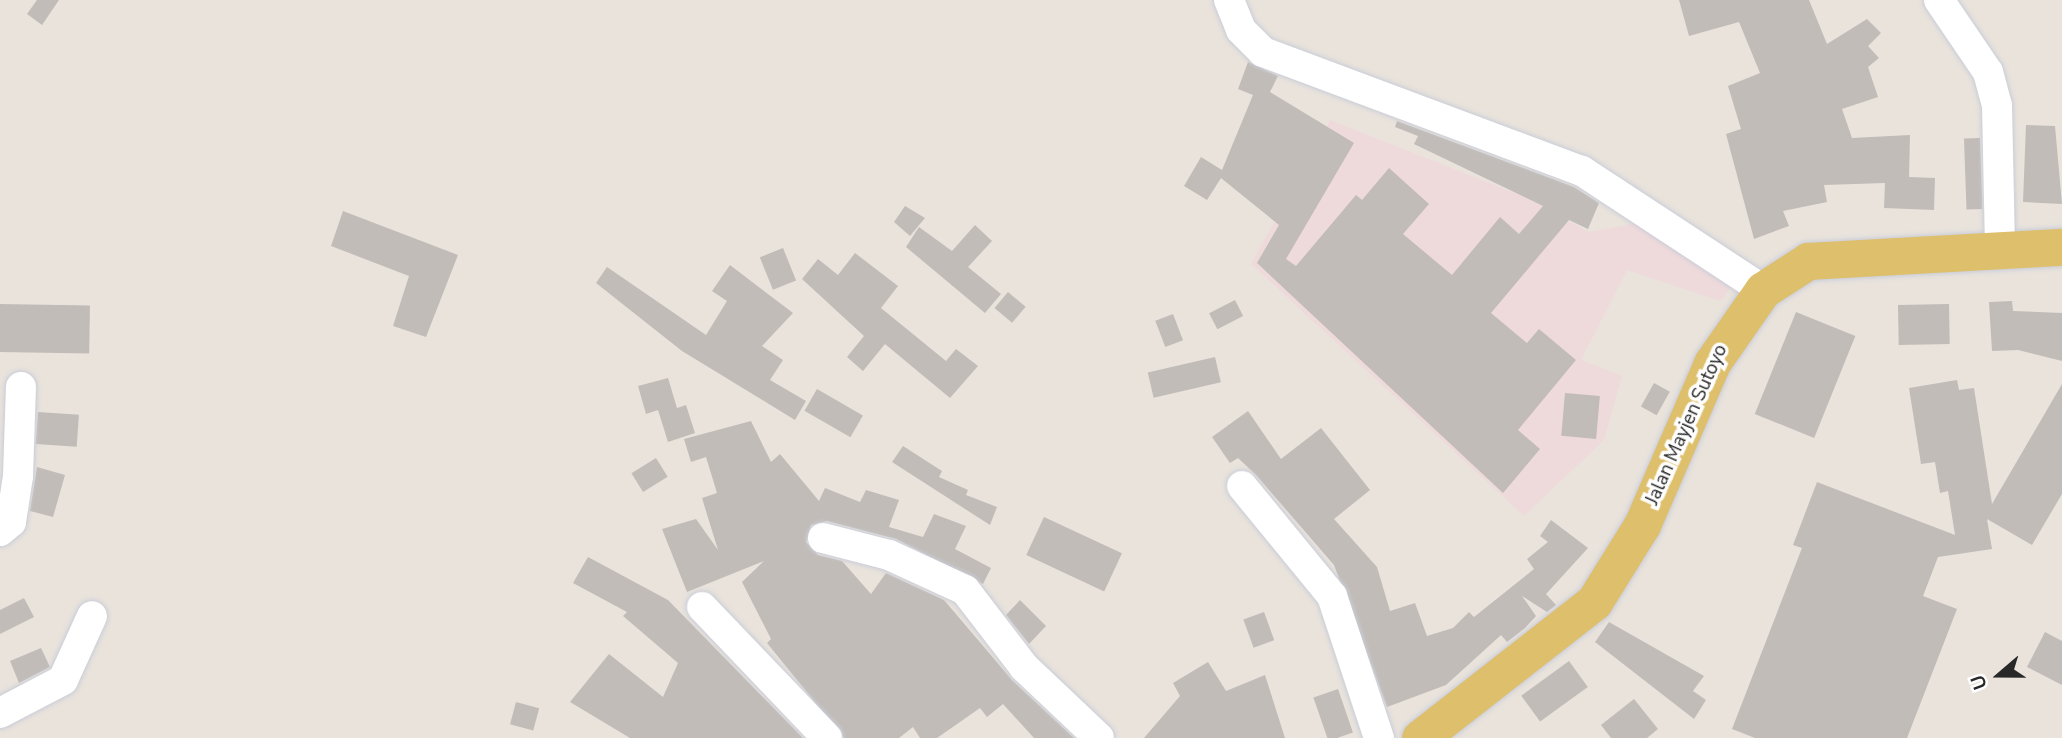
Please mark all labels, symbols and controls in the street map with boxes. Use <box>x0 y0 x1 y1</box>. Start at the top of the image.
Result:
street label: Jalan Mayjen Sutoyo <box>1641 341 1733 509</box>
north arrow <box>1964 640 2034 710</box>
text: U <box>1965 671 1994 693</box>

